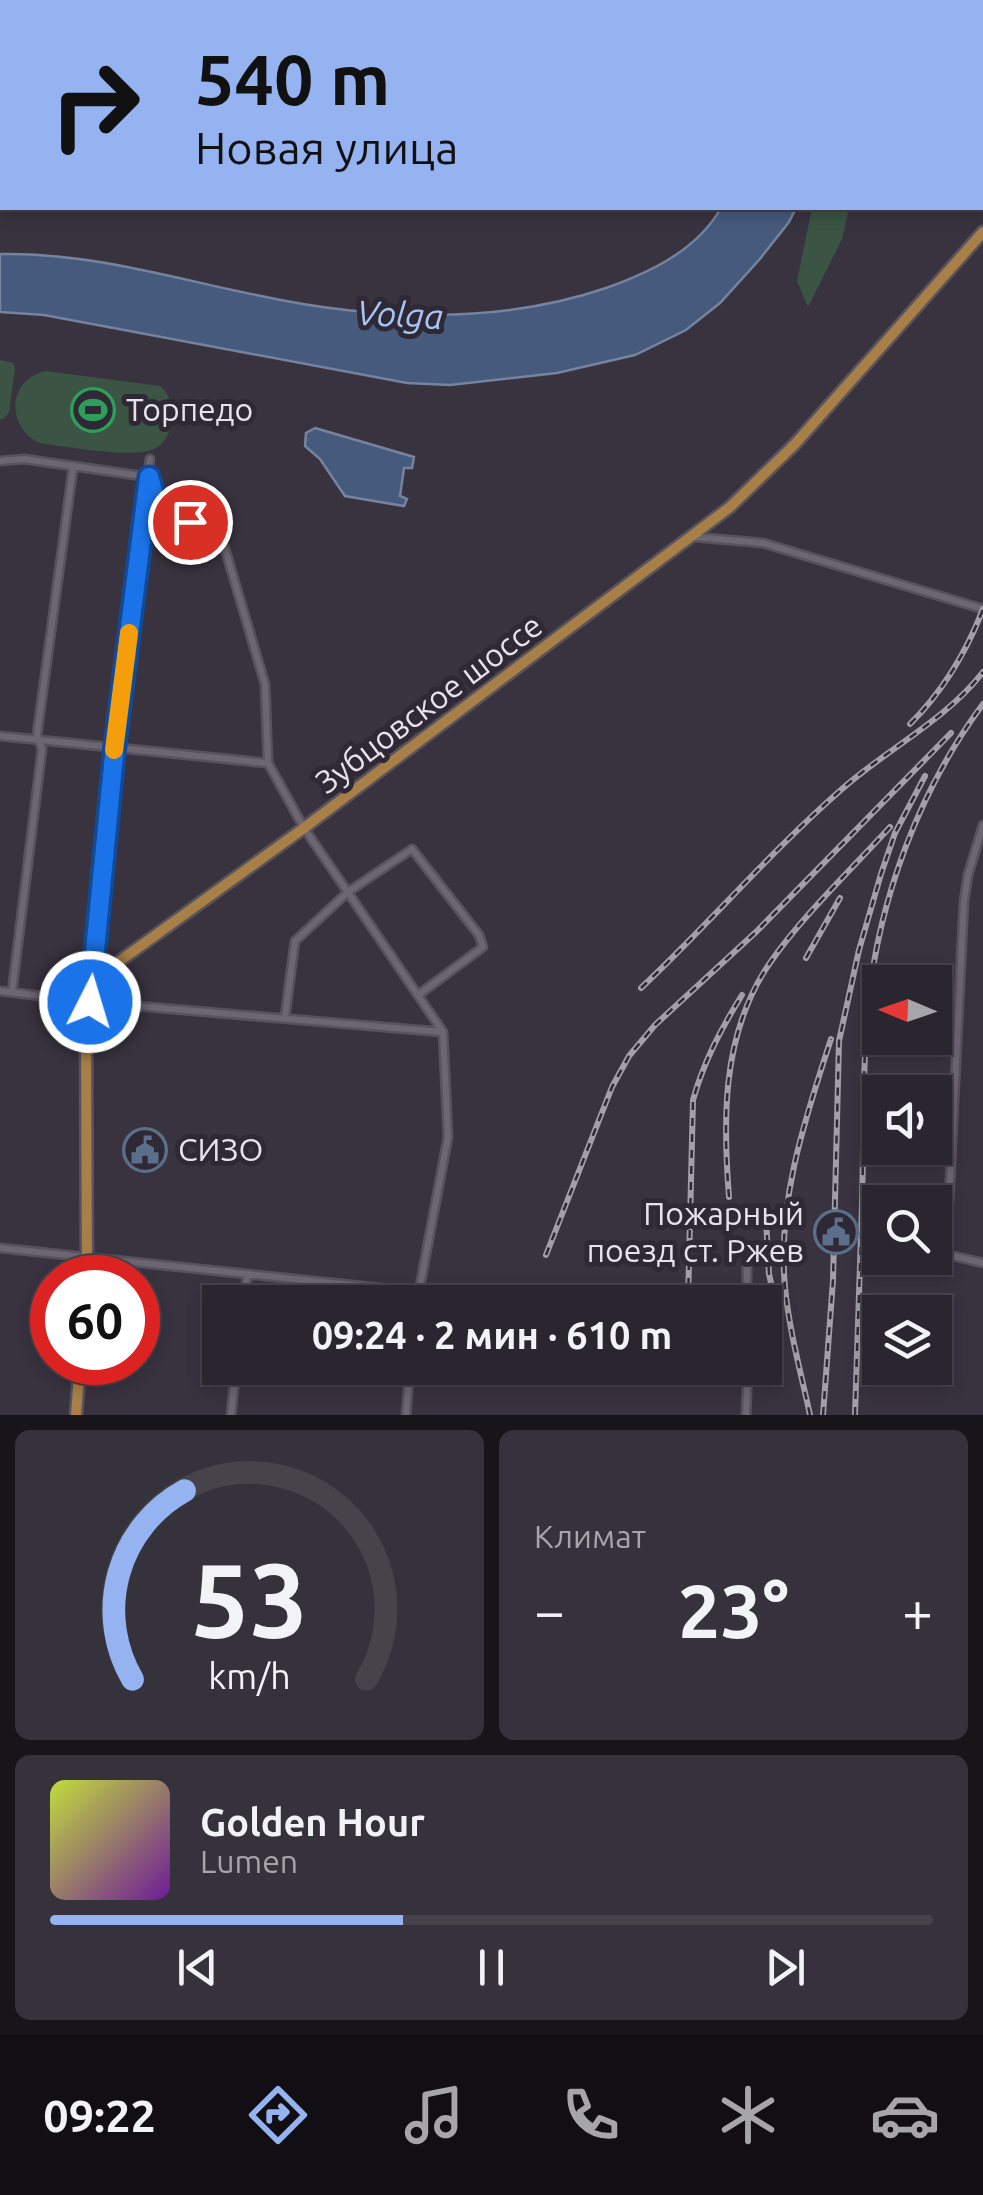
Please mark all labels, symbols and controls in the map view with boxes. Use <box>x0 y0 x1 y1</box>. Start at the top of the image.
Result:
icon: right <box>30 40 160 170</box>
text: 540 m <box>195 40 390 118</box>
text: Новая улица <box>195 122 458 173</box>
water label: Volga <box>356 292 444 336</box>
sports icon: Торпедо <box>70 387 116 433</box>
place label: Торпедо <box>126 391 253 427</box>
pin <box>148 480 233 565</box>
icon: arrive <box>163 495 218 550</box>
street label: Зубцовское шоссе <box>308 606 548 800</box>
position arrow <box>38 950 142 1054</box>
north arrow <box>862 965 952 1055</box>
map controls <box>862 965 952 1385</box>
button: sound <box>862 1075 952 1165</box>
public building icon: СИЗО <box>122 1127 168 1173</box>
place label: СИЗО <box>178 1131 263 1167</box>
button: search <box>862 1185 952 1275</box>
place label: Пожарный поезд ст. Ржев <box>587 1195 804 1268</box>
public building icon: Пожарный поезд ст. Ржев <box>813 1209 859 1255</box>
speed limit sign: 60 <box>30 1255 160 1385</box>
button: layers <box>862 1295 952 1385</box>
text: 09:24 · 2 мин · 610 m <box>312 1314 672 1356</box>
text: Климат <box>534 1518 646 1554</box>
text: 53 <box>191 1540 308 1657</box>
text: 23° <box>678 1568 789 1652</box>
text: − <box>534 1580 565 1641</box>
text: + <box>902 1580 933 1641</box>
text: km/h <box>208 1656 291 1696</box>
text: Golden Hour <box>200 1801 425 1843</box>
text: Lumen <box>200 1843 298 1879</box>
icon: previous <box>170 1940 225 1995</box>
icon: pause <box>464 1940 519 1995</box>
icon: next <box>758 1940 813 1995</box>
icon: directions <box>243 2080 313 2150</box>
icon: music <box>399 2080 469 2150</box>
icon: phone <box>556 2080 626 2150</box>
icon: climate <box>713 2080 783 2150</box>
icon: car <box>870 2080 940 2150</box>
text: 09:22 <box>43 2090 156 2141</box>

